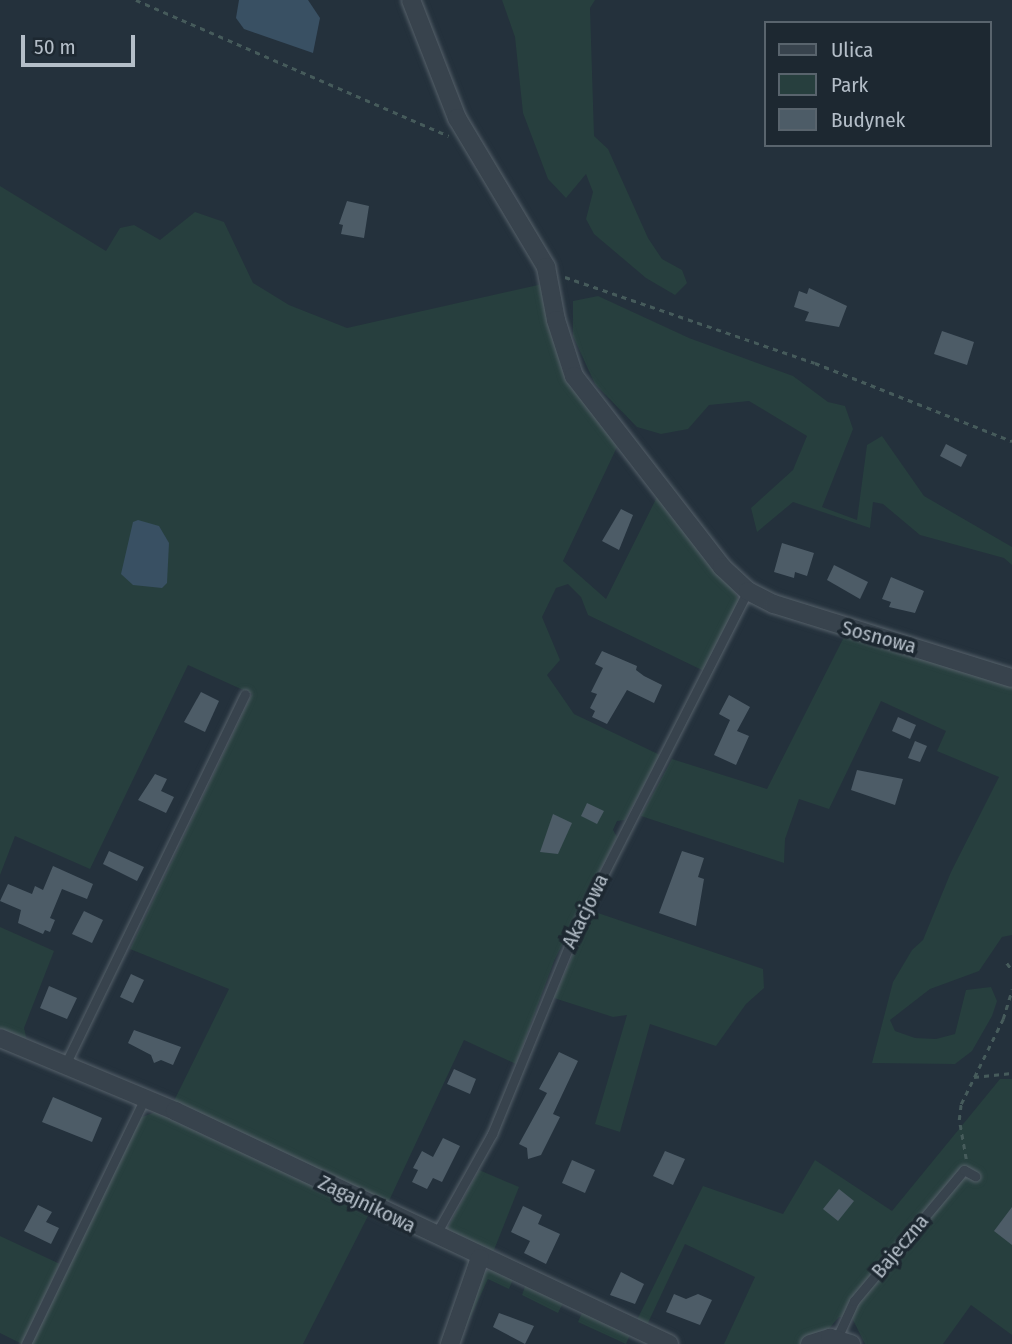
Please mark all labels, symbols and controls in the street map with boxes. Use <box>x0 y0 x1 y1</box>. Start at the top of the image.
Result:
scale bar <box>24 21 138 65</box>
legend <box>764 21 991 147</box>
text: 50 m <box>34 34 76 60</box>
text: Ulica <box>831 37 873 63</box>
text: Park <box>831 72 868 98</box>
text: Budynek <box>831 107 905 133</box>
street label: Sosnowa <box>839 615 919 659</box>
street label: Akacjowa <box>556 870 614 952</box>
street label: Zagajnikowa <box>314 1170 420 1238</box>
street label: Bajeczna <box>866 1209 934 1283</box>

